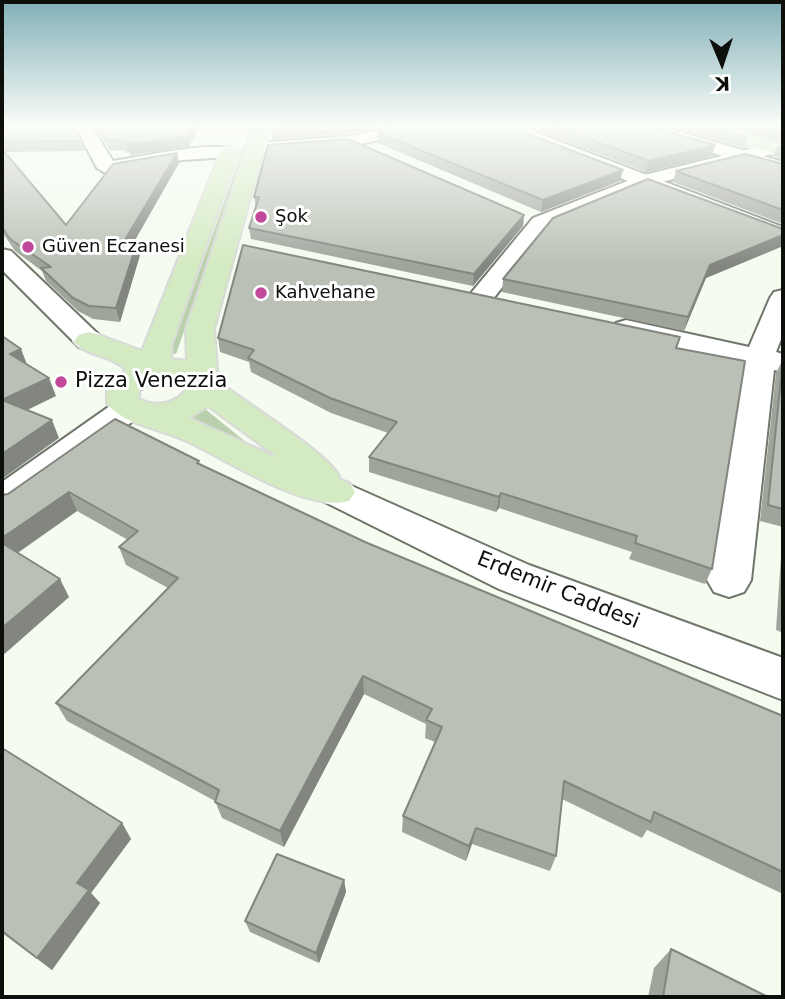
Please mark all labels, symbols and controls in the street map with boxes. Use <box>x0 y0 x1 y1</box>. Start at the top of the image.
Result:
north arrow <box>687 28 757 98</box>
text: K <box>715 73 730 95</box>
place label: Şok <box>275 206 308 228</box>
marker: Şok <box>253 209 269 225</box>
place label: Güven Eczanesi <box>42 236 185 258</box>
marker: Güven Eczanesi <box>20 239 36 255</box>
place label: Kahvehane <box>275 282 376 304</box>
marker: Kahvehane <box>253 285 269 301</box>
place label: Pizza Venezzia <box>75 369 227 395</box>
marker: Pizza Venezzia <box>53 374 69 390</box>
street label: Erdemir Caddesi <box>473 547 643 635</box>

